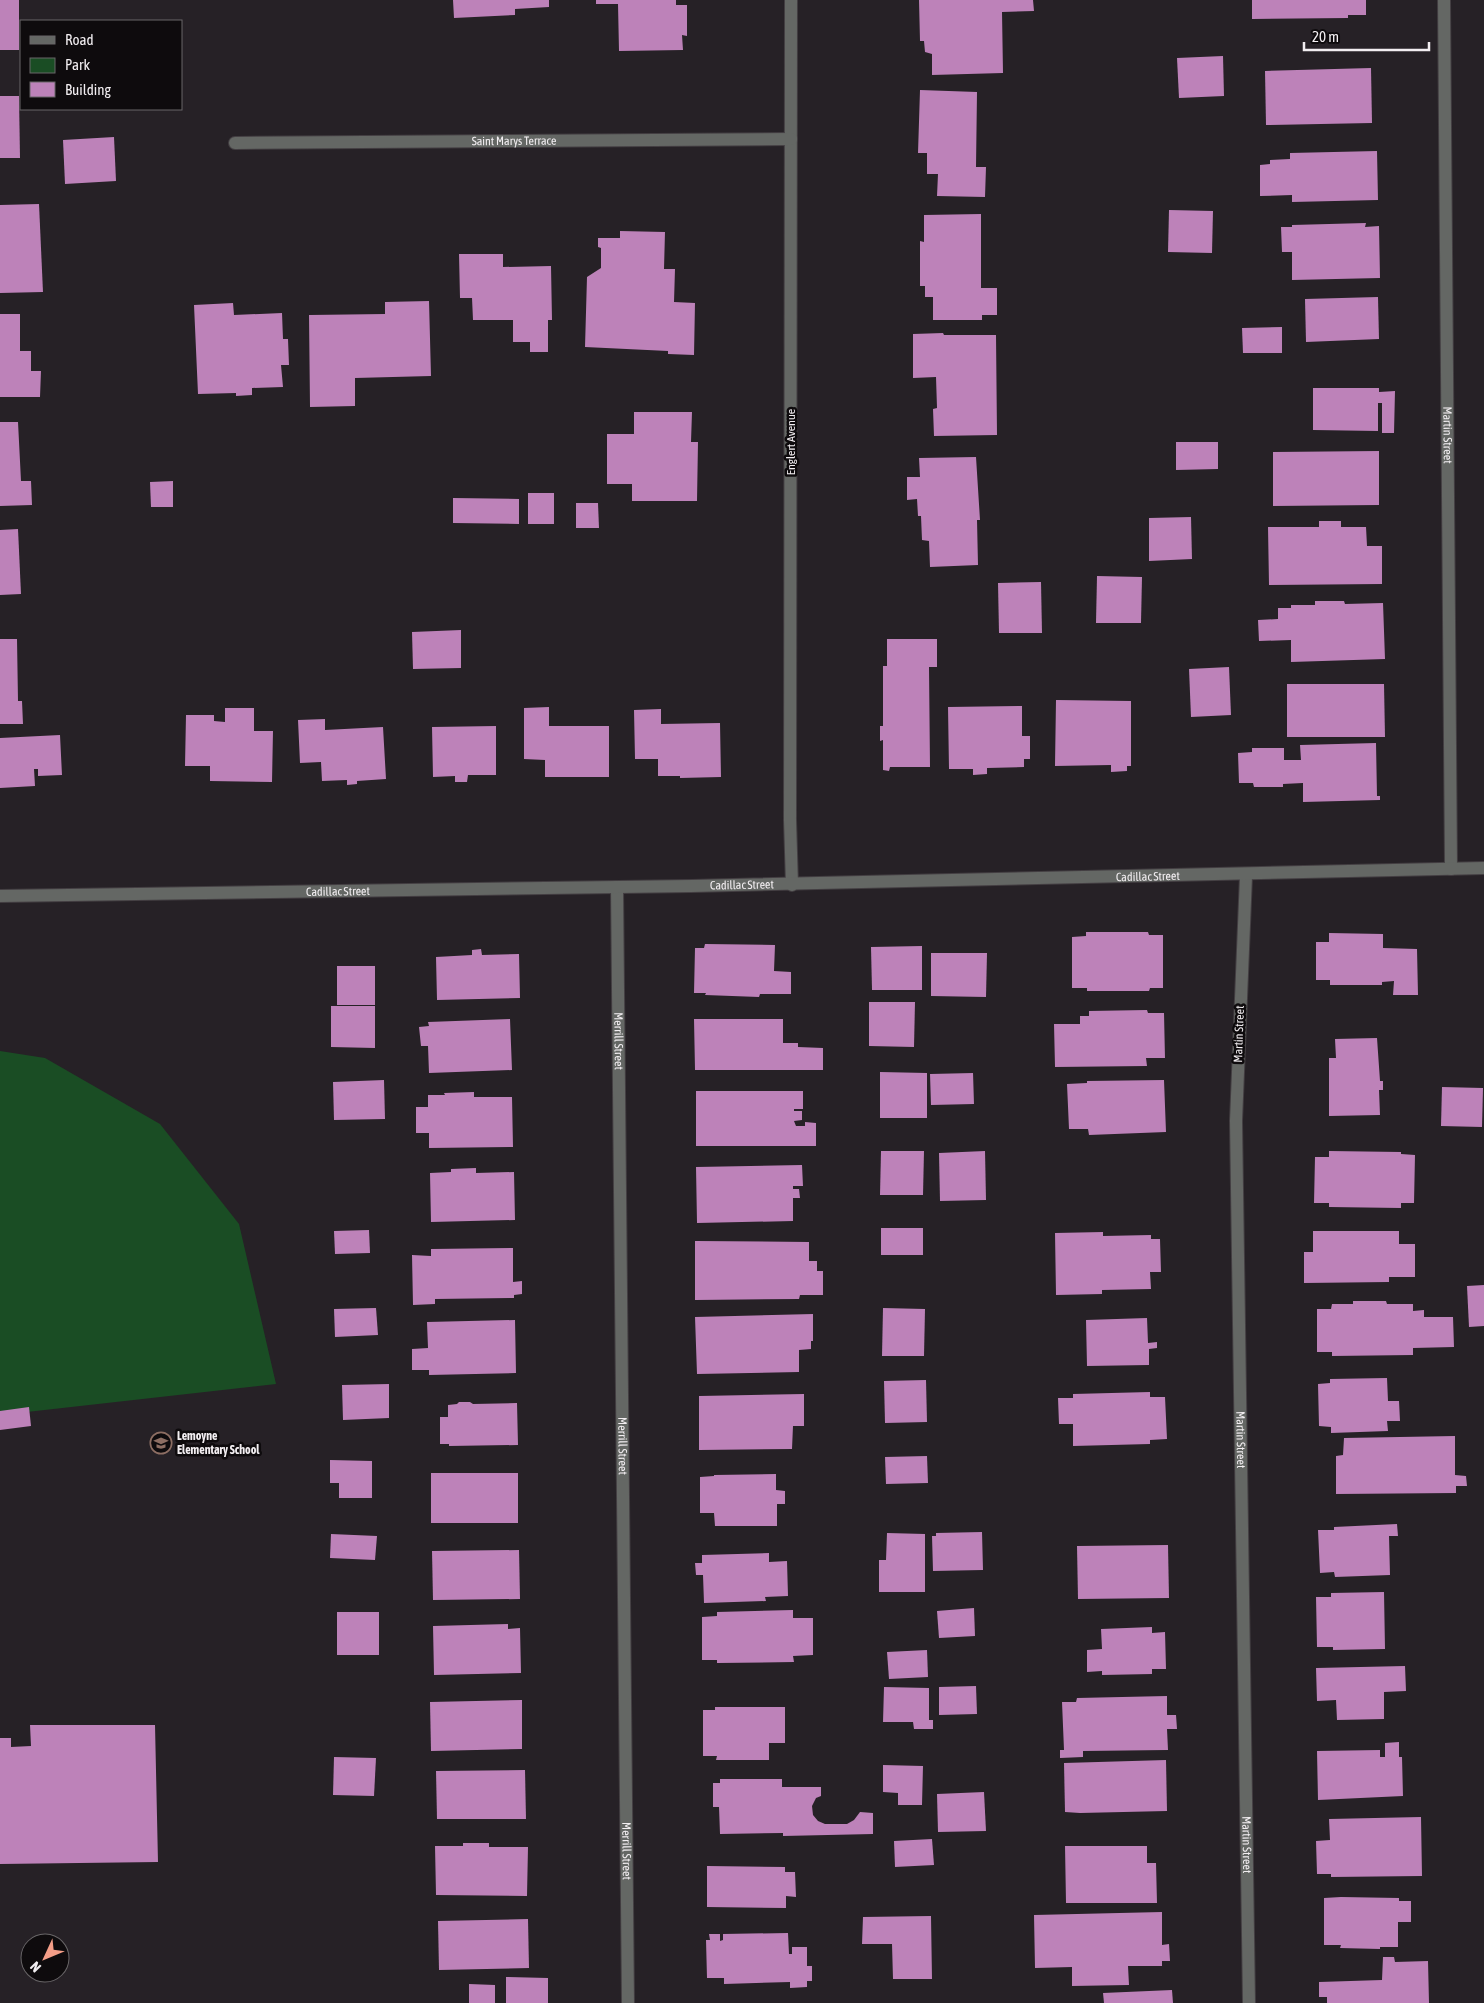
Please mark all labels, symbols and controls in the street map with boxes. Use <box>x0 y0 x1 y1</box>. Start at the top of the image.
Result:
legend <box>20 20 182 110</box>
scale bar <box>1304 20 1429 52</box>
text: 20 m <box>1312 28 1339 45</box>
text: Road <box>65 31 94 48</box>
text: Park <box>65 56 90 73</box>
text: Building <box>65 81 111 98</box>
street label: Saint Marys Terrace <box>472 134 556 148</box>
street label: Martin Street <box>1440 406 1455 464</box>
street label: Englert Avenue <box>784 409 798 475</box>
street label: Cadillac Street <box>1116 869 1180 884</box>
street label: Cadillac Street <box>710 877 775 893</box>
street label: Cadillac Street <box>306 884 371 899</box>
street label: Martin Street <box>1231 1005 1247 1063</box>
street label: Merrill Street <box>611 1012 626 1070</box>
street label: Martin Street <box>1233 1411 1248 1469</box>
street label: Merrill Street <box>615 1417 630 1475</box>
place label: Lemoyne Elementary School <box>177 1429 260 1457</box>
school or university icon: Lemoyne Elementary School <box>149 1431 173 1455</box>
street label: Martin Street <box>1239 1816 1254 1874</box>
street label: Merrill Street <box>619 1822 634 1880</box>
north arrow <box>20 1933 70 1983</box>
text: N <box>27 1959 44 1976</box>

